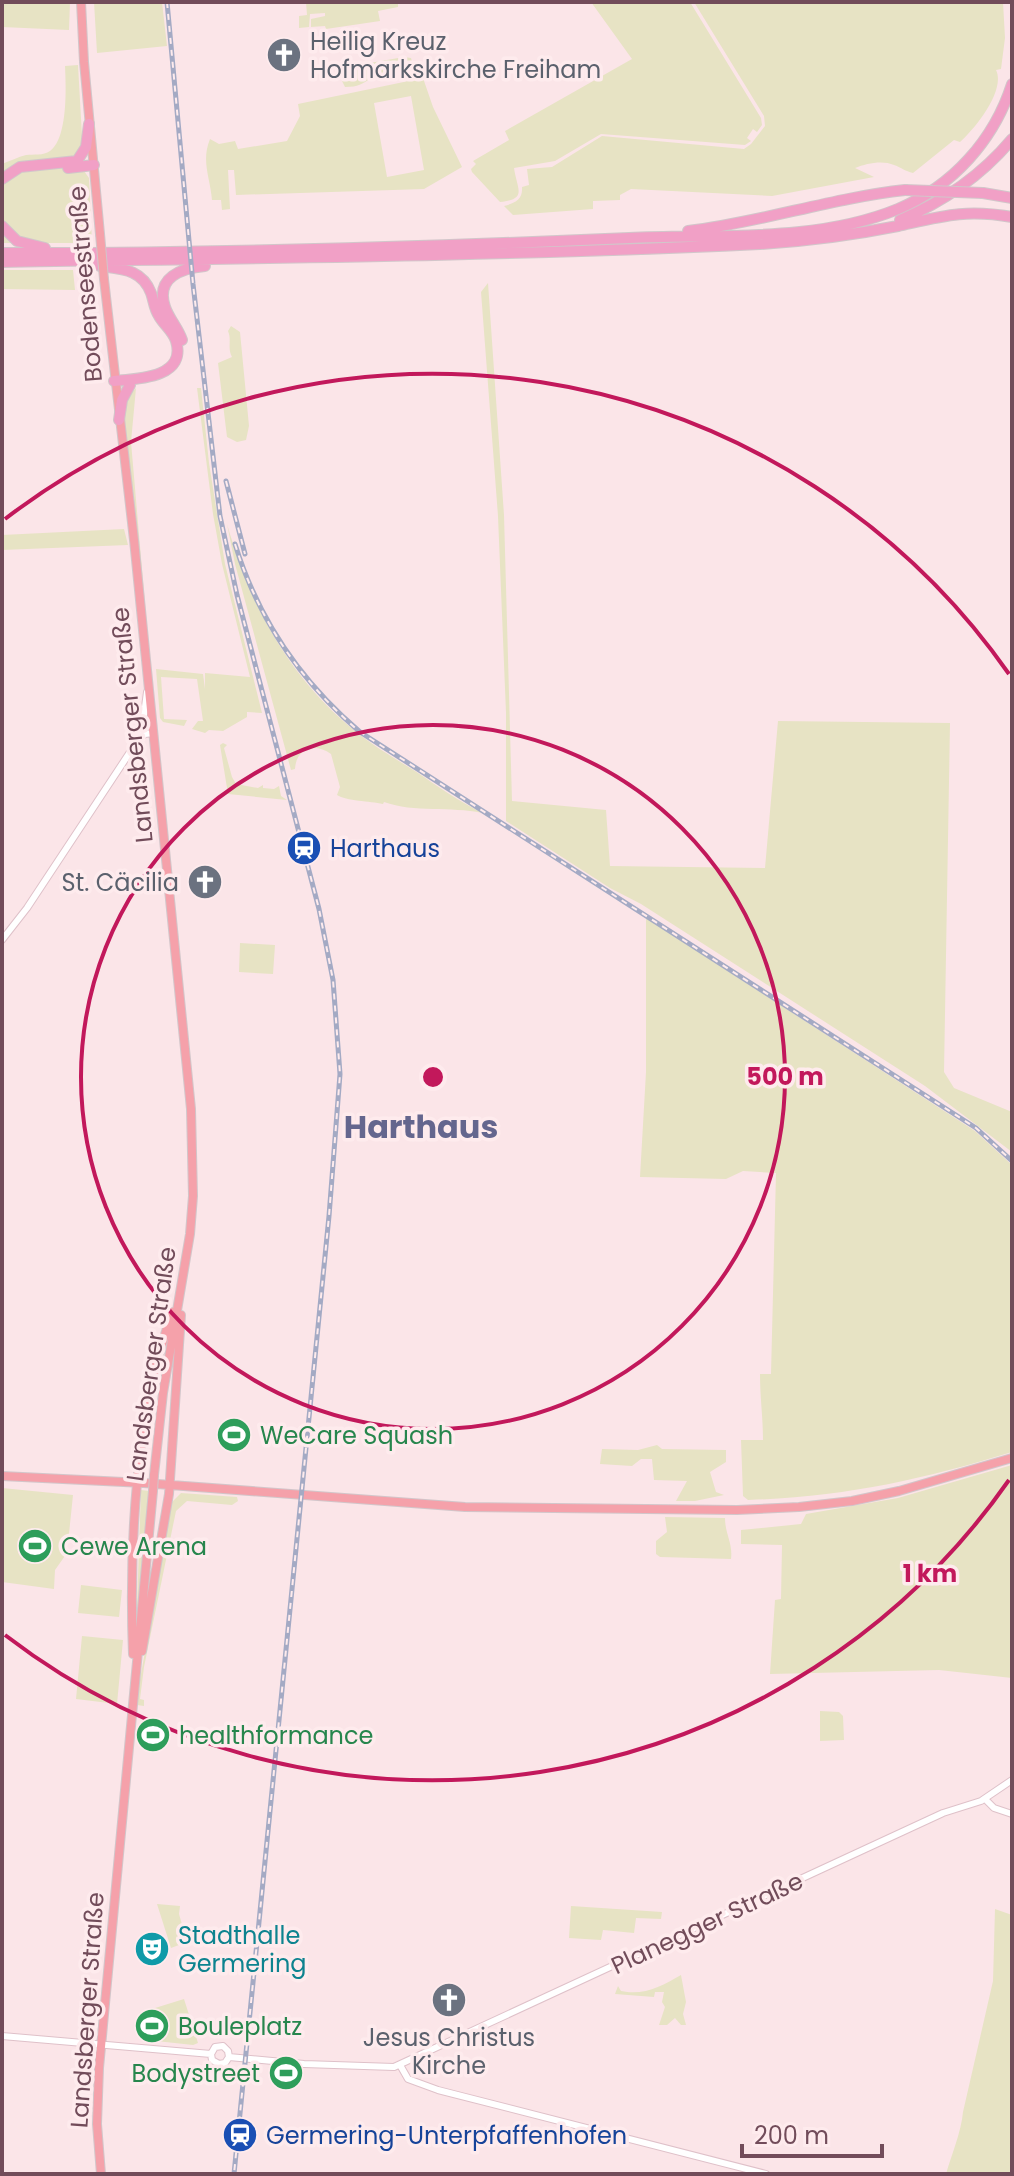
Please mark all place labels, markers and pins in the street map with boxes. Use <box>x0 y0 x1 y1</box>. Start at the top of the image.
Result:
place label: Heilig Kreuz Hofmarkskirche Freiham <box>310 25 601 86</box>
church icon: Heilig Kreuz Hofmarkskirche Freiham <box>265 36 303 74</box>
station icon: Harthaus <box>285 829 323 867</box>
place label: Harthaus <box>330 832 440 865</box>
church icon: St. Cäcilia <box>186 863 224 901</box>
place label: St. Cäcilia <box>61 866 179 899</box>
centre of rings <box>419 1063 447 1091</box>
sports icon: WeCare Squash <box>215 1416 253 1454</box>
place label: WeCare Squash <box>260 1419 453 1452</box>
sports icon: Cewe Arena <box>16 1527 54 1565</box>
place label: Cewe Arena <box>61 1530 207 1563</box>
sports icon: healthformance <box>134 1716 172 1754</box>
place label: healthformance <box>179 1719 373 1752</box>
place label: Stadthalle Germering <box>178 1919 307 1980</box>
theatre icon: Stadthalle Germering <box>133 1930 171 1968</box>
church icon: Jesus Christus Kirche <box>430 1981 468 2019</box>
sports icon: Bouleplatz <box>133 2007 171 2045</box>
place label: Bouleplatz <box>178 2010 302 2043</box>
place label: Jesus Christus Kirche <box>363 2021 535 2082</box>
sports icon: Bodystreet <box>267 2054 305 2092</box>
place label: Bodystreet <box>131 2057 260 2090</box>
station icon: Germering-Unterpfaffenhofen <box>221 2116 259 2154</box>
place label: Germering-Unterpfaffenhofen <box>266 2119 627 2152</box>

